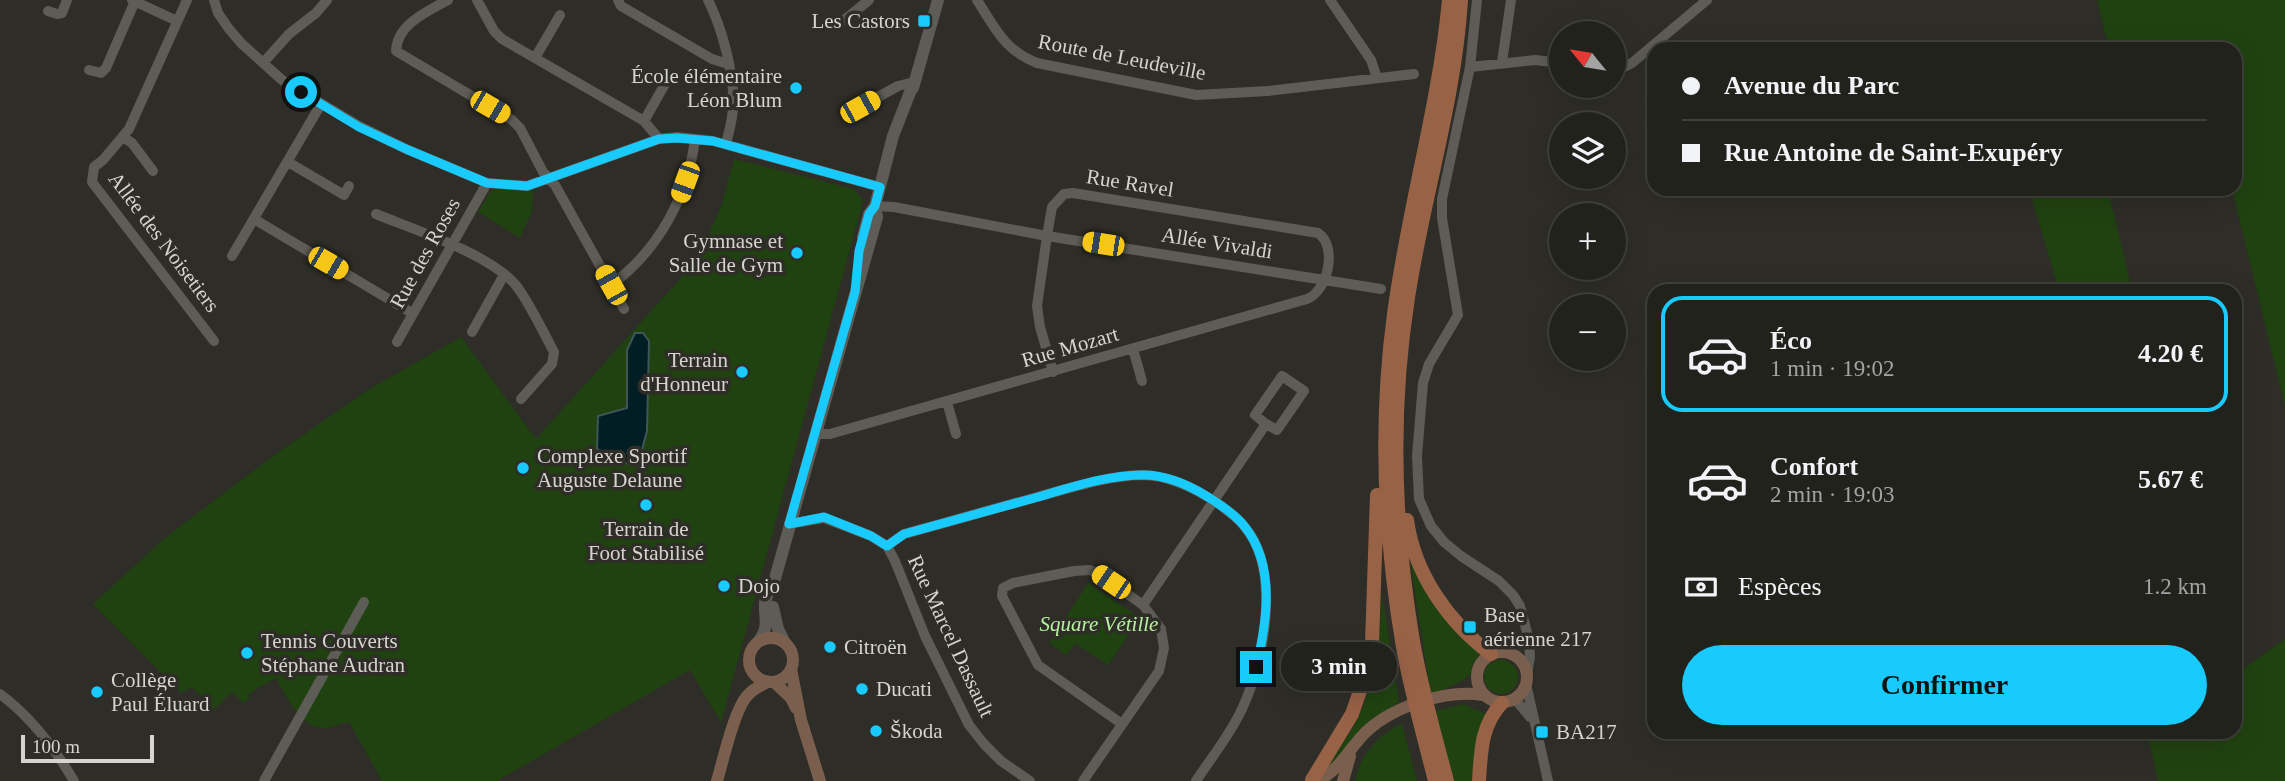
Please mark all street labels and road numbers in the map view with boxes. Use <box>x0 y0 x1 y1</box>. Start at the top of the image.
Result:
street label: Route de Leudeville <box>1036 29 1208 85</box>
street label: Rue Ravel <box>1085 164 1176 202</box>
street label: Allée des Noisetiers <box>104 167 224 317</box>
street label: Rue des Roses <box>385 194 465 312</box>
street label: Allée Vivaldi <box>1160 222 1274 264</box>
street label: Rue Mozart <box>1019 322 1121 372</box>
street label: Rue Marcel Dassault <box>903 551 999 721</box>

